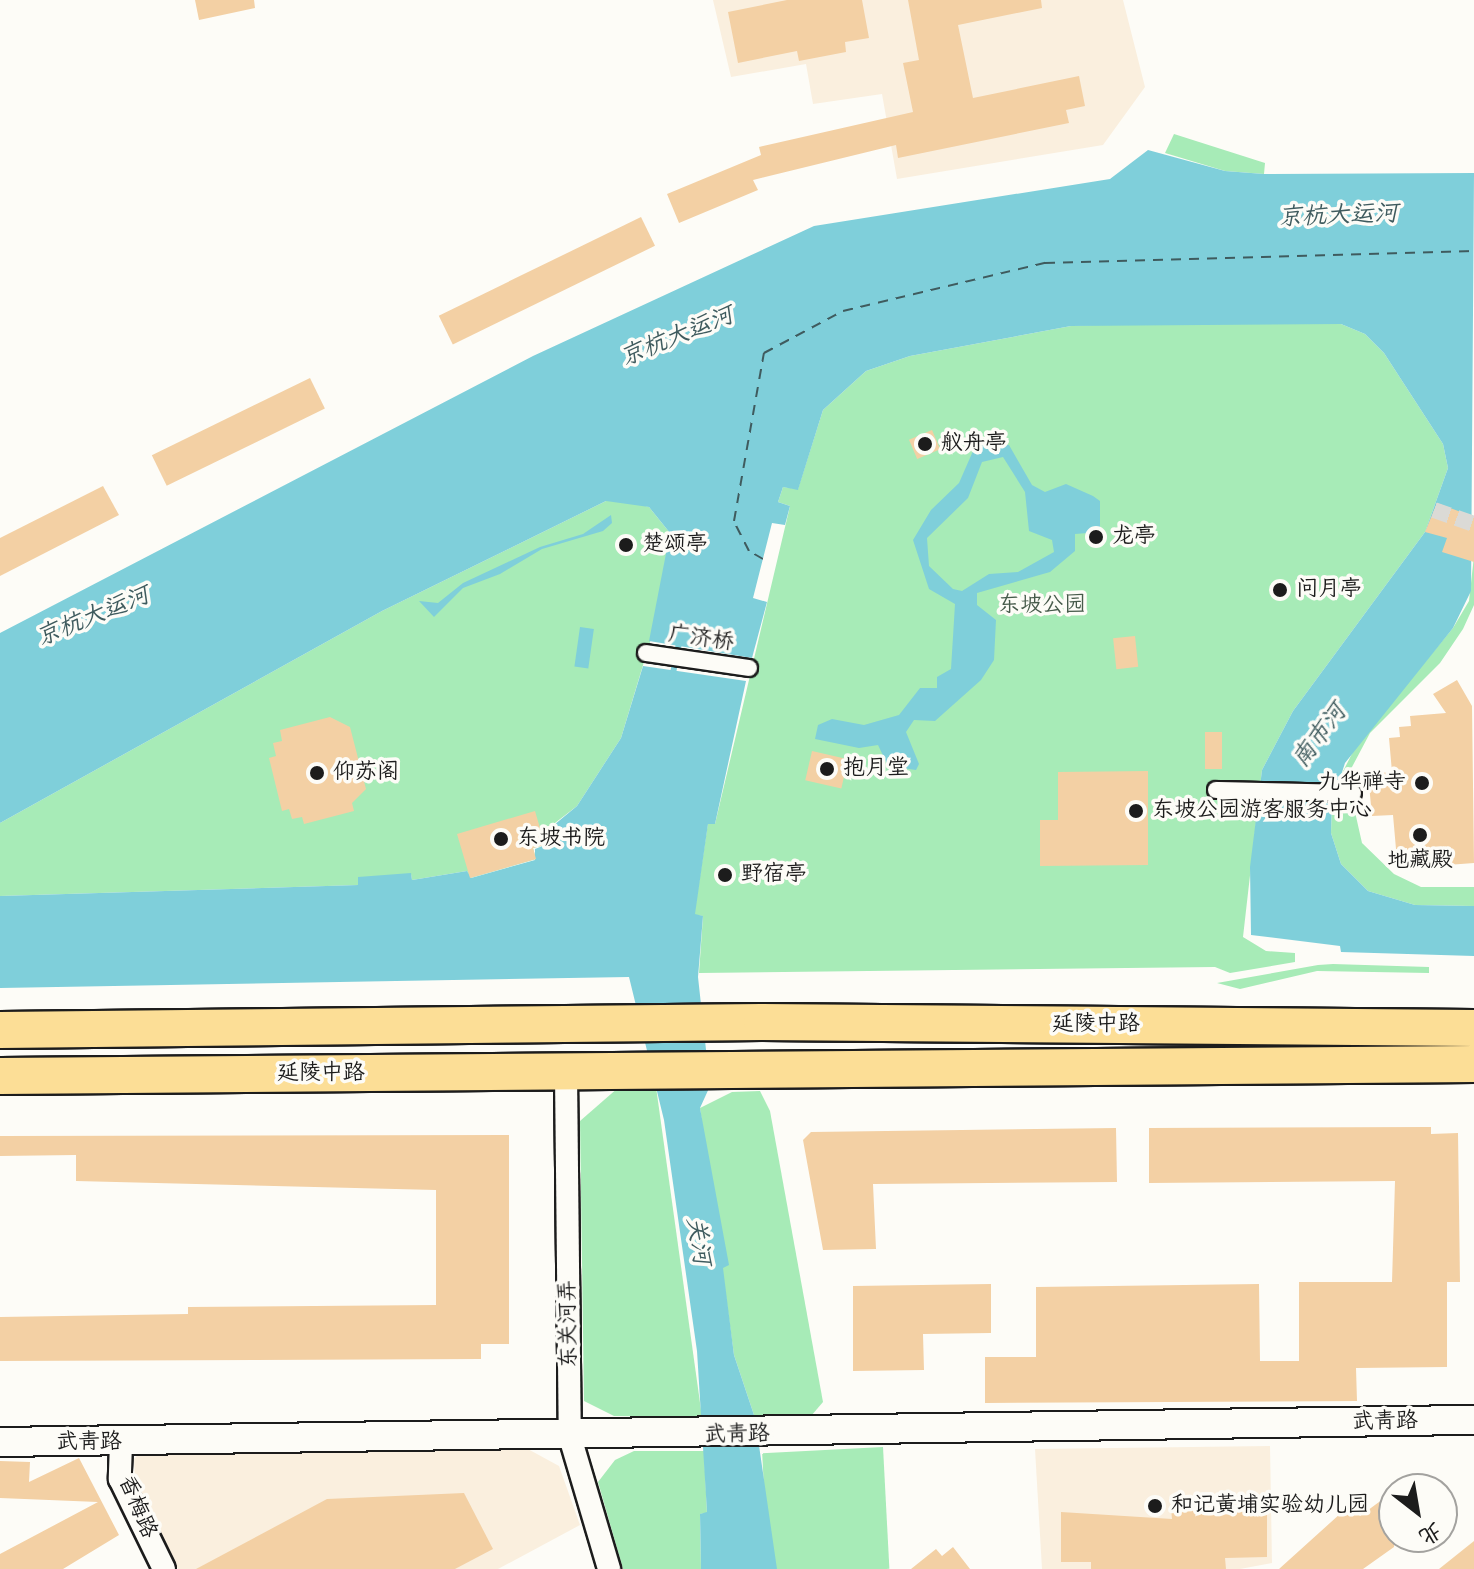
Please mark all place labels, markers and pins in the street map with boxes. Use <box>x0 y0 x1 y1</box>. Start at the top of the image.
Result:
place label: 舣舟亭 <box>941 431 1007 457</box>
marker: 舣舟亭 <box>916 435 934 453</box>
place label: 龙亭 <box>1112 524 1156 550</box>
marker: 龙亭 <box>1087 528 1105 546</box>
place label: 楚颂亭 <box>642 532 708 558</box>
marker: 楚颂亭 <box>617 536 635 554</box>
place label: 问月亭 <box>1296 577 1362 603</box>
marker: 问月亭 <box>1271 581 1289 599</box>
place label: 抱月堂 <box>843 756 909 782</box>
place label: 仰苏阁 <box>333 760 399 786</box>
marker: 抱月堂 <box>818 760 836 778</box>
marker: 仰苏阁 <box>308 764 326 782</box>
place label: 九华禅寺 <box>1318 770 1406 796</box>
marker: 九华禅寺 <box>1413 774 1431 792</box>
place label: 东坡公园游客服务中心 <box>1152 798 1372 824</box>
marker: 东坡公园游客服务中心 <box>1127 802 1145 820</box>
place label: 东坡书院 <box>517 826 605 852</box>
marker: 地藏殿 <box>1411 826 1429 844</box>
marker: 东坡书院 <box>492 830 510 848</box>
place label: 地藏殿 <box>1387 848 1453 874</box>
place label: 野宿亭 <box>741 862 807 888</box>
marker: 野宿亭 <box>716 866 734 884</box>
place label: 和记黄埔实验幼儿园 <box>1171 1493 1369 1519</box>
marker: 和记黄埔实验幼儿园 <box>1146 1497 1164 1515</box>

